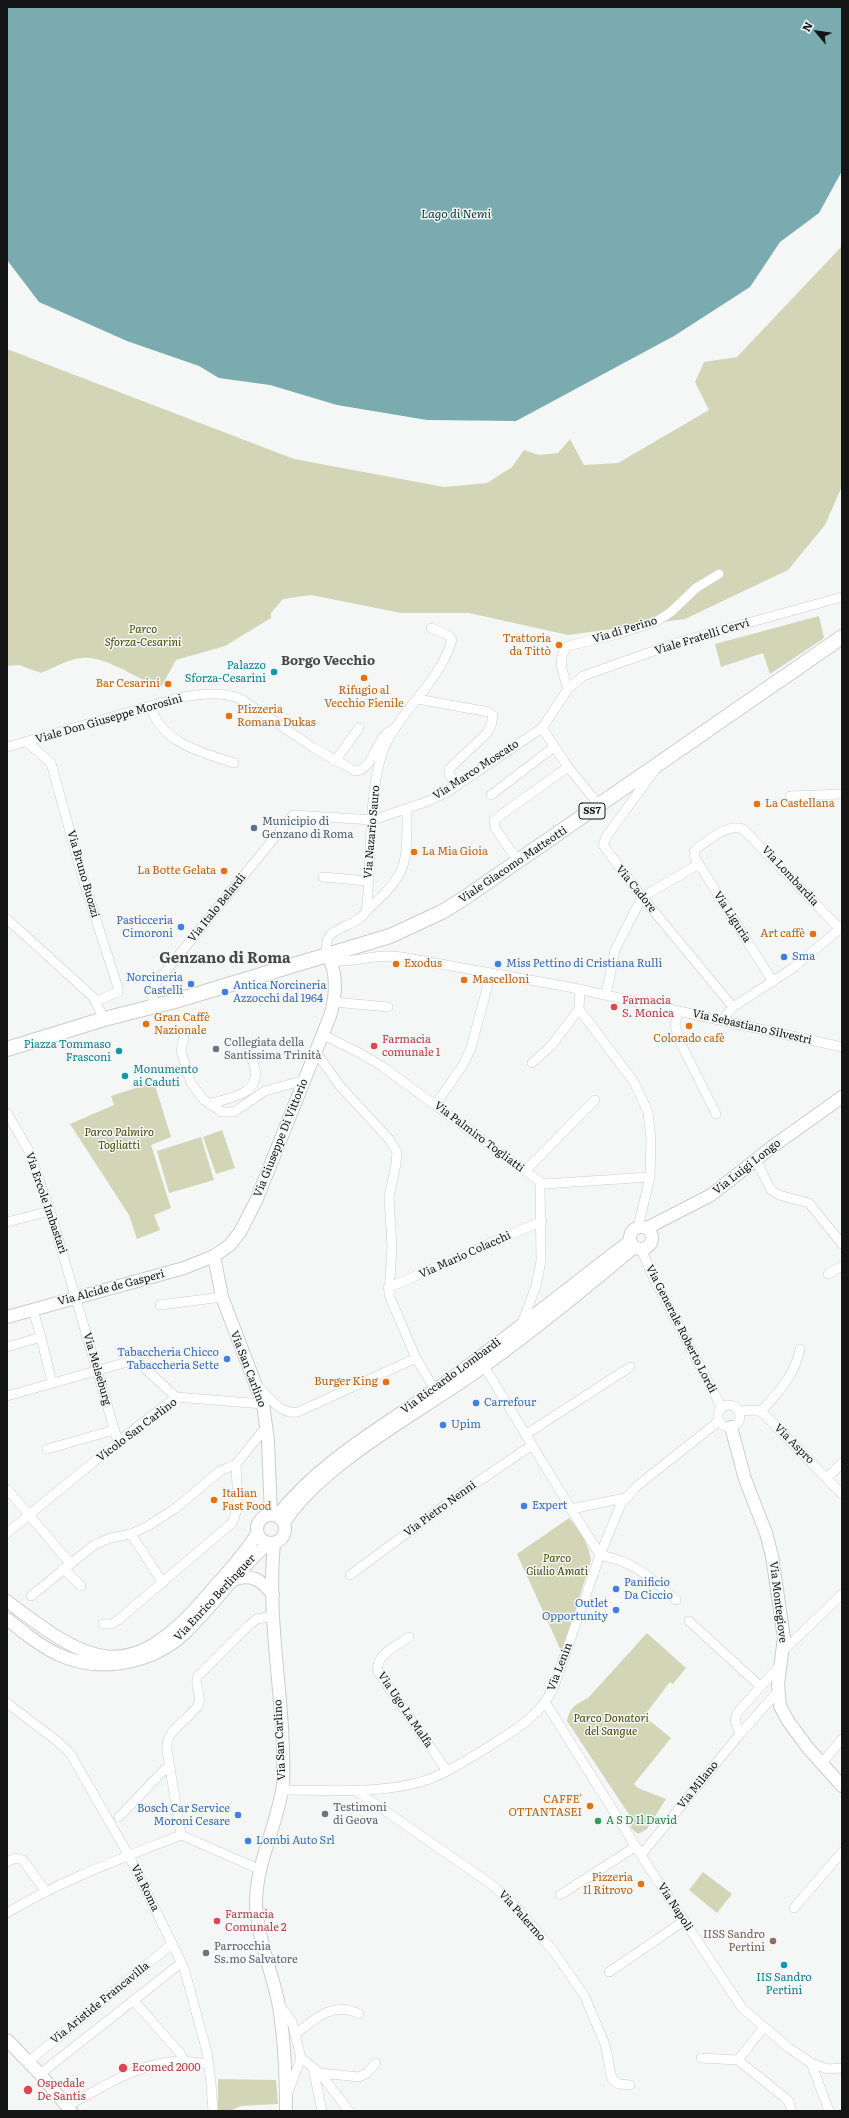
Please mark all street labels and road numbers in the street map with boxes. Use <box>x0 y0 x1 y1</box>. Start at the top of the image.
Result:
street label: Via di Perino <box>591 614 659 646</box>
street label: Viale Fratelli Cervi <box>653 616 751 658</box>
street label: Viale Don Giuseppe Morosini <box>34 692 184 746</box>
street label: Via Marco Moscato <box>431 737 521 803</box>
street label: Via Nazario Sauro <box>361 785 383 879</box>
road number: SS7 <box>579 803 605 819</box>
street label: Viale Giacomo Matteotti <box>456 824 570 906</box>
street label: Via Bruno Buozzi <box>64 829 102 919</box>
street label: Via Lombardia <box>759 843 821 909</box>
street label: Via Cadore <box>613 863 659 915</box>
street label: Via Italo Belardi <box>185 871 249 945</box>
street label: Via Liguria <box>711 889 753 945</box>
street label: Via Sebastiano Silvestri <box>691 1007 813 1047</box>
street label: Via Giuseppe Di Vittorio <box>251 1077 311 1199</box>
street label: Via Palmiro Togliatti <box>431 1099 527 1175</box>
street label: Via Luigi Longo <box>711 1137 783 1197</box>
street label: Via Ercole Imbastari <box>22 1151 70 1255</box>
street label: Via Mario Colacchi <box>417 1229 513 1281</box>
street label: Via Generale Roberto Lordi <box>643 1263 719 1395</box>
street label: Via Alcide de Gasperi <box>56 1267 166 1309</box>
street label: Via San Carlino <box>227 1329 269 1409</box>
street label: Via Melseburg <box>80 1331 114 1407</box>
street label: Via Riccardo Lombardi <box>399 1335 503 1417</box>
street label: Vicolo San Carlino <box>94 1396 180 1464</box>
street label: Via Aspro <box>771 1421 817 1467</box>
street label: Via Pietro Nenni <box>401 1478 479 1540</box>
street label: Via Enrico Berlinguer <box>172 1552 258 1644</box>
street label: Via Montegiove <box>766 1561 790 1643</box>
street label: Via Lenin <box>545 1641 575 1693</box>
street label: Via Ugo La Malfa <box>375 1670 435 1750</box>
street label: Via San Carlino <box>271 1699 289 1781</box>
street label: Via Milano <box>675 1759 721 1811</box>
street label: Via Roma <box>128 1862 162 1914</box>
street label: Via Napoli <box>655 1880 695 1934</box>
street label: Via Palermo <box>496 1888 548 1944</box>
street label: Via Aristide Francavilla <box>48 1959 152 2047</box>

